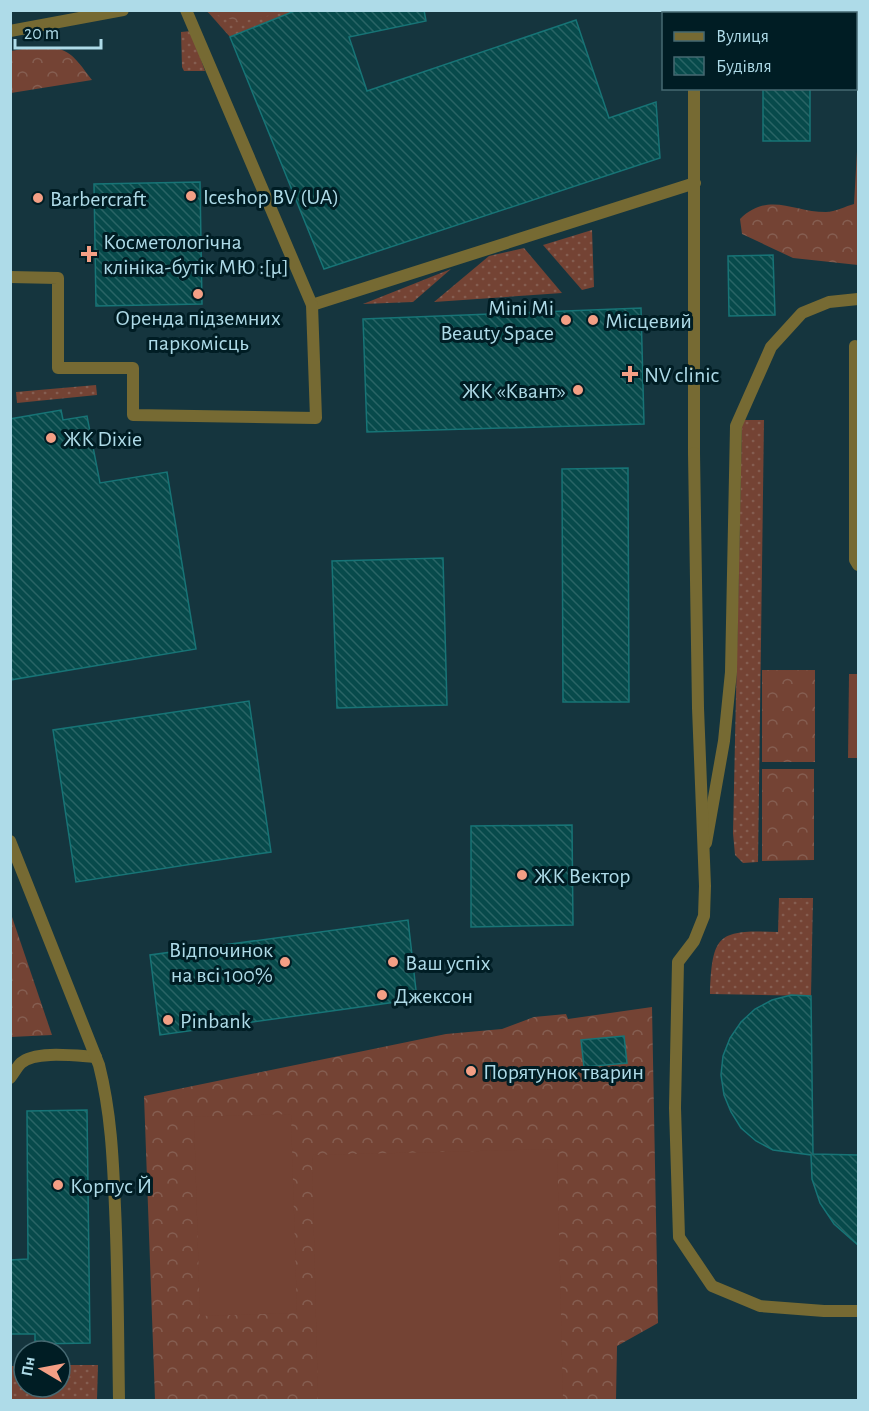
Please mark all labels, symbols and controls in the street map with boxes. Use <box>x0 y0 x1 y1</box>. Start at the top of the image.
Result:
scale bar <box>15 12 100 50</box>
legend <box>662 12 857 90</box>
text: 20 m <box>24 25 59 43</box>
text: Вулиця <box>716 28 769 46</box>
text: Будівля <box>716 58 772 76</box>
place label: Iceshop BV (UA) <box>203 186 339 208</box>
place label: Barbercraft <box>50 188 146 210</box>
marker: Iceshop BV (UA) <box>184 189 198 203</box>
marker: Barbercraft <box>31 191 45 205</box>
place label: Косметологічна клініка-бутік МЮ :[μ] <box>103 231 289 278</box>
marker: Косметологічна клініка-бутік МЮ :[μ] <box>80 245 98 263</box>
marker: Оренда підземних паркомісць <box>191 287 205 301</box>
place label: Mini Mi Beauty Space <box>441 297 554 344</box>
place label: Оренда підземних паркомісць <box>115 307 281 354</box>
place label: Місцевий <box>605 310 692 332</box>
marker: Mini Mi Beauty Space <box>559 313 573 327</box>
marker: Місцевий <box>586 313 600 327</box>
place label: NV clinic <box>644 364 720 386</box>
marker: NV clinic <box>621 365 639 383</box>
place label: ЖК «Квант» <box>462 380 566 402</box>
marker: ЖК «Квант» <box>571 383 585 397</box>
place label: ЖК Dixie <box>63 428 142 450</box>
marker: ЖК Dixie <box>44 431 58 445</box>
place label: ЖК Вектор <box>534 865 631 887</box>
marker: ЖК Вектор <box>515 868 529 882</box>
place label: Відпочинок на всі 100% <box>169 939 273 986</box>
place label: Ваш успіх <box>405 952 491 974</box>
marker: Відпочинок на всі 100% <box>278 955 292 969</box>
marker: Ваш успіх <box>386 955 400 969</box>
place label: Джексон <box>394 985 473 1007</box>
marker: Джексон <box>375 988 389 1002</box>
place label: Pinbank <box>180 1010 251 1032</box>
marker: Pinbank <box>161 1013 175 1027</box>
place label: Порятунок тварин <box>483 1061 644 1083</box>
marker: Порятунок тварин <box>464 1064 478 1078</box>
place label: Корпус Й <box>70 1175 152 1197</box>
marker: Корпус Й <box>51 1178 65 1192</box>
north arrow <box>12 1339 72 1399</box>
text: Пн <box>19 1356 38 1378</box>

